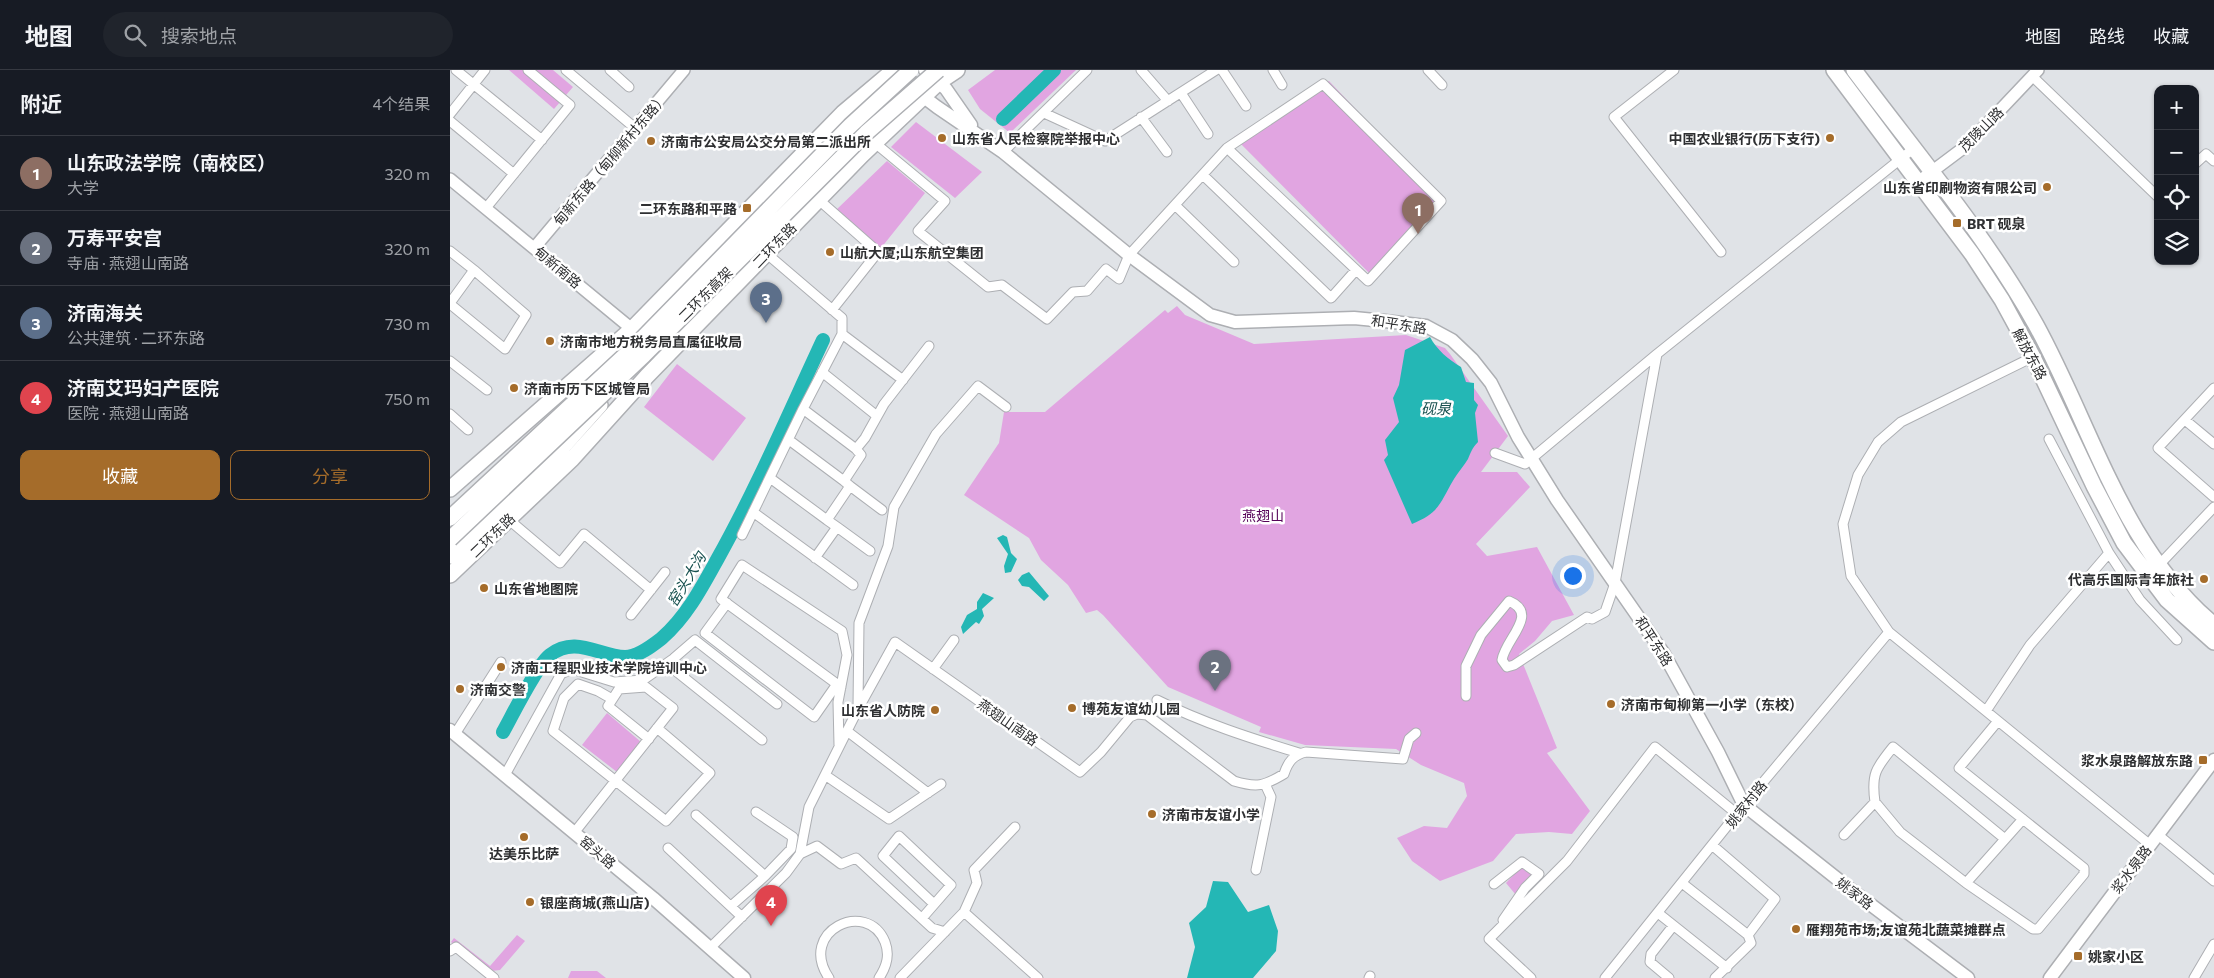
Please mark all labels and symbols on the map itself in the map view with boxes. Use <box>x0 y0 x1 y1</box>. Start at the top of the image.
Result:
street label: 甸新东路（甸柳新村东路） <box>549 89 671 229</box>
street label: 茂陵山路 <box>1955 103 2007 155</box>
place label: 山东省人民检察院举报中心 <box>952 130 1120 147</box>
place label: 中国农业银行(历下支行) <box>1668 130 1820 147</box>
marker: 山东省人民检察院举报中心 <box>936 132 948 144</box>
marker: 中国农业银行(历下支行) <box>1824 132 1836 144</box>
place label: 济南市公安局公交分局第二派出所 <box>661 133 871 150</box>
marker: 济南市公安局公交分局第二派出所 <box>645 135 657 147</box>
place label: 山东省印刷物资有限公司 <box>1883 179 2037 196</box>
marker: 山东省印刷物资有限公司 <box>2041 181 2053 193</box>
pin: 1 <box>1402 193 1434 234</box>
place label: 二环东路和平路 <box>639 200 737 217</box>
marker: 二环东路和平路 <box>741 202 753 214</box>
place label: BRT 砚泉 <box>1967 215 2025 232</box>
marker: BRT 砚泉 <box>1951 217 1963 229</box>
street label: 二环东路 <box>748 219 800 271</box>
street label: 甸新南路 <box>531 242 585 292</box>
place label: 山航大厦;山东航空集团 <box>840 244 984 261</box>
marker: 山航大厦;山东航空集团 <box>824 246 836 258</box>
street label: 二环东高架 <box>674 263 736 325</box>
pin: 3 <box>750 282 782 323</box>
street label: 和平东路 <box>1370 311 1428 337</box>
street label: 解放东路 <box>2009 325 2051 383</box>
place label: 济南市地方税务局直属征收局 <box>560 333 742 350</box>
marker: 济南市地方税务局直属征收局 <box>544 335 556 347</box>
place label: 济南市历下区城管局 <box>524 380 650 397</box>
marker: 济南市历下区城管局 <box>508 382 520 394</box>
water label: 砚泉 <box>1421 399 1452 417</box>
park label: 燕翅山 <box>1242 507 1284 524</box>
street label: 二环东路 <box>466 509 518 561</box>
water label: 窑头大沟 <box>663 547 710 609</box>
your location <box>1560 563 1586 589</box>
place label: 代高乐国际青年旅社 <box>2067 571 2194 588</box>
marker: 代高乐国际青年旅社 <box>2198 573 2210 585</box>
place label: 山东省地图院 <box>494 580 578 597</box>
marker: 山东省地图院 <box>478 582 490 594</box>
street label: 和平东路 <box>1632 613 1676 669</box>
pin: 2 <box>1199 650 1231 691</box>
place label: 济南工程职业技术学院培训中心 <box>511 659 707 676</box>
marker: 济南工程职业技术学院培训中心 <box>495 661 507 673</box>
place label: 济南交警 <box>470 681 526 698</box>
marker: 济南交警 <box>454 683 466 695</box>
street label: 燕翅山南路 <box>974 695 1042 749</box>
place label: 济南市甸柳第一小学（东校） <box>1621 696 1803 713</box>
marker: 济南市甸柳第一小学（东校） <box>1605 698 1617 710</box>
place label: 博苑友谊幼儿园 <box>1082 700 1180 717</box>
place label: 山东省人防院 <box>841 702 925 719</box>
marker: 博苑友谊幼儿园 <box>1066 702 1078 714</box>
marker: 山东省人防院 <box>929 704 941 716</box>
place label: 浆水泉路解放东路 <box>2081 752 2193 769</box>
marker: 浆水泉路解放东路 <box>2197 754 2209 766</box>
street label: 姚家村路 <box>1722 777 1770 831</box>
place label: 济南市友谊小学 <box>1162 806 1260 823</box>
marker: 济南市友谊小学 <box>1146 808 1158 820</box>
marker: 达美乐比萨 <box>518 831 530 843</box>
street label: 窑头路 <box>576 832 620 872</box>
street label: 浆水泉路 <box>2107 842 2155 896</box>
place label: 达美乐比萨 <box>489 845 559 862</box>
street label: 姚家路 <box>1833 873 1877 913</box>
pin: 4 <box>755 885 787 926</box>
place label: 银座商城(燕山店) <box>540 894 650 911</box>
marker: 银座商城(燕山店) <box>524 896 536 908</box>
place label: 雁翔苑市场;友谊苑北蔬菜摊群点 <box>1806 921 2006 938</box>
marker: 雁翔苑市场;友谊苑北蔬菜摊群点 <box>1790 923 1802 935</box>
place label: 姚家小区 <box>2088 948 2144 965</box>
marker: 姚家小区 <box>2072 950 2084 962</box>

